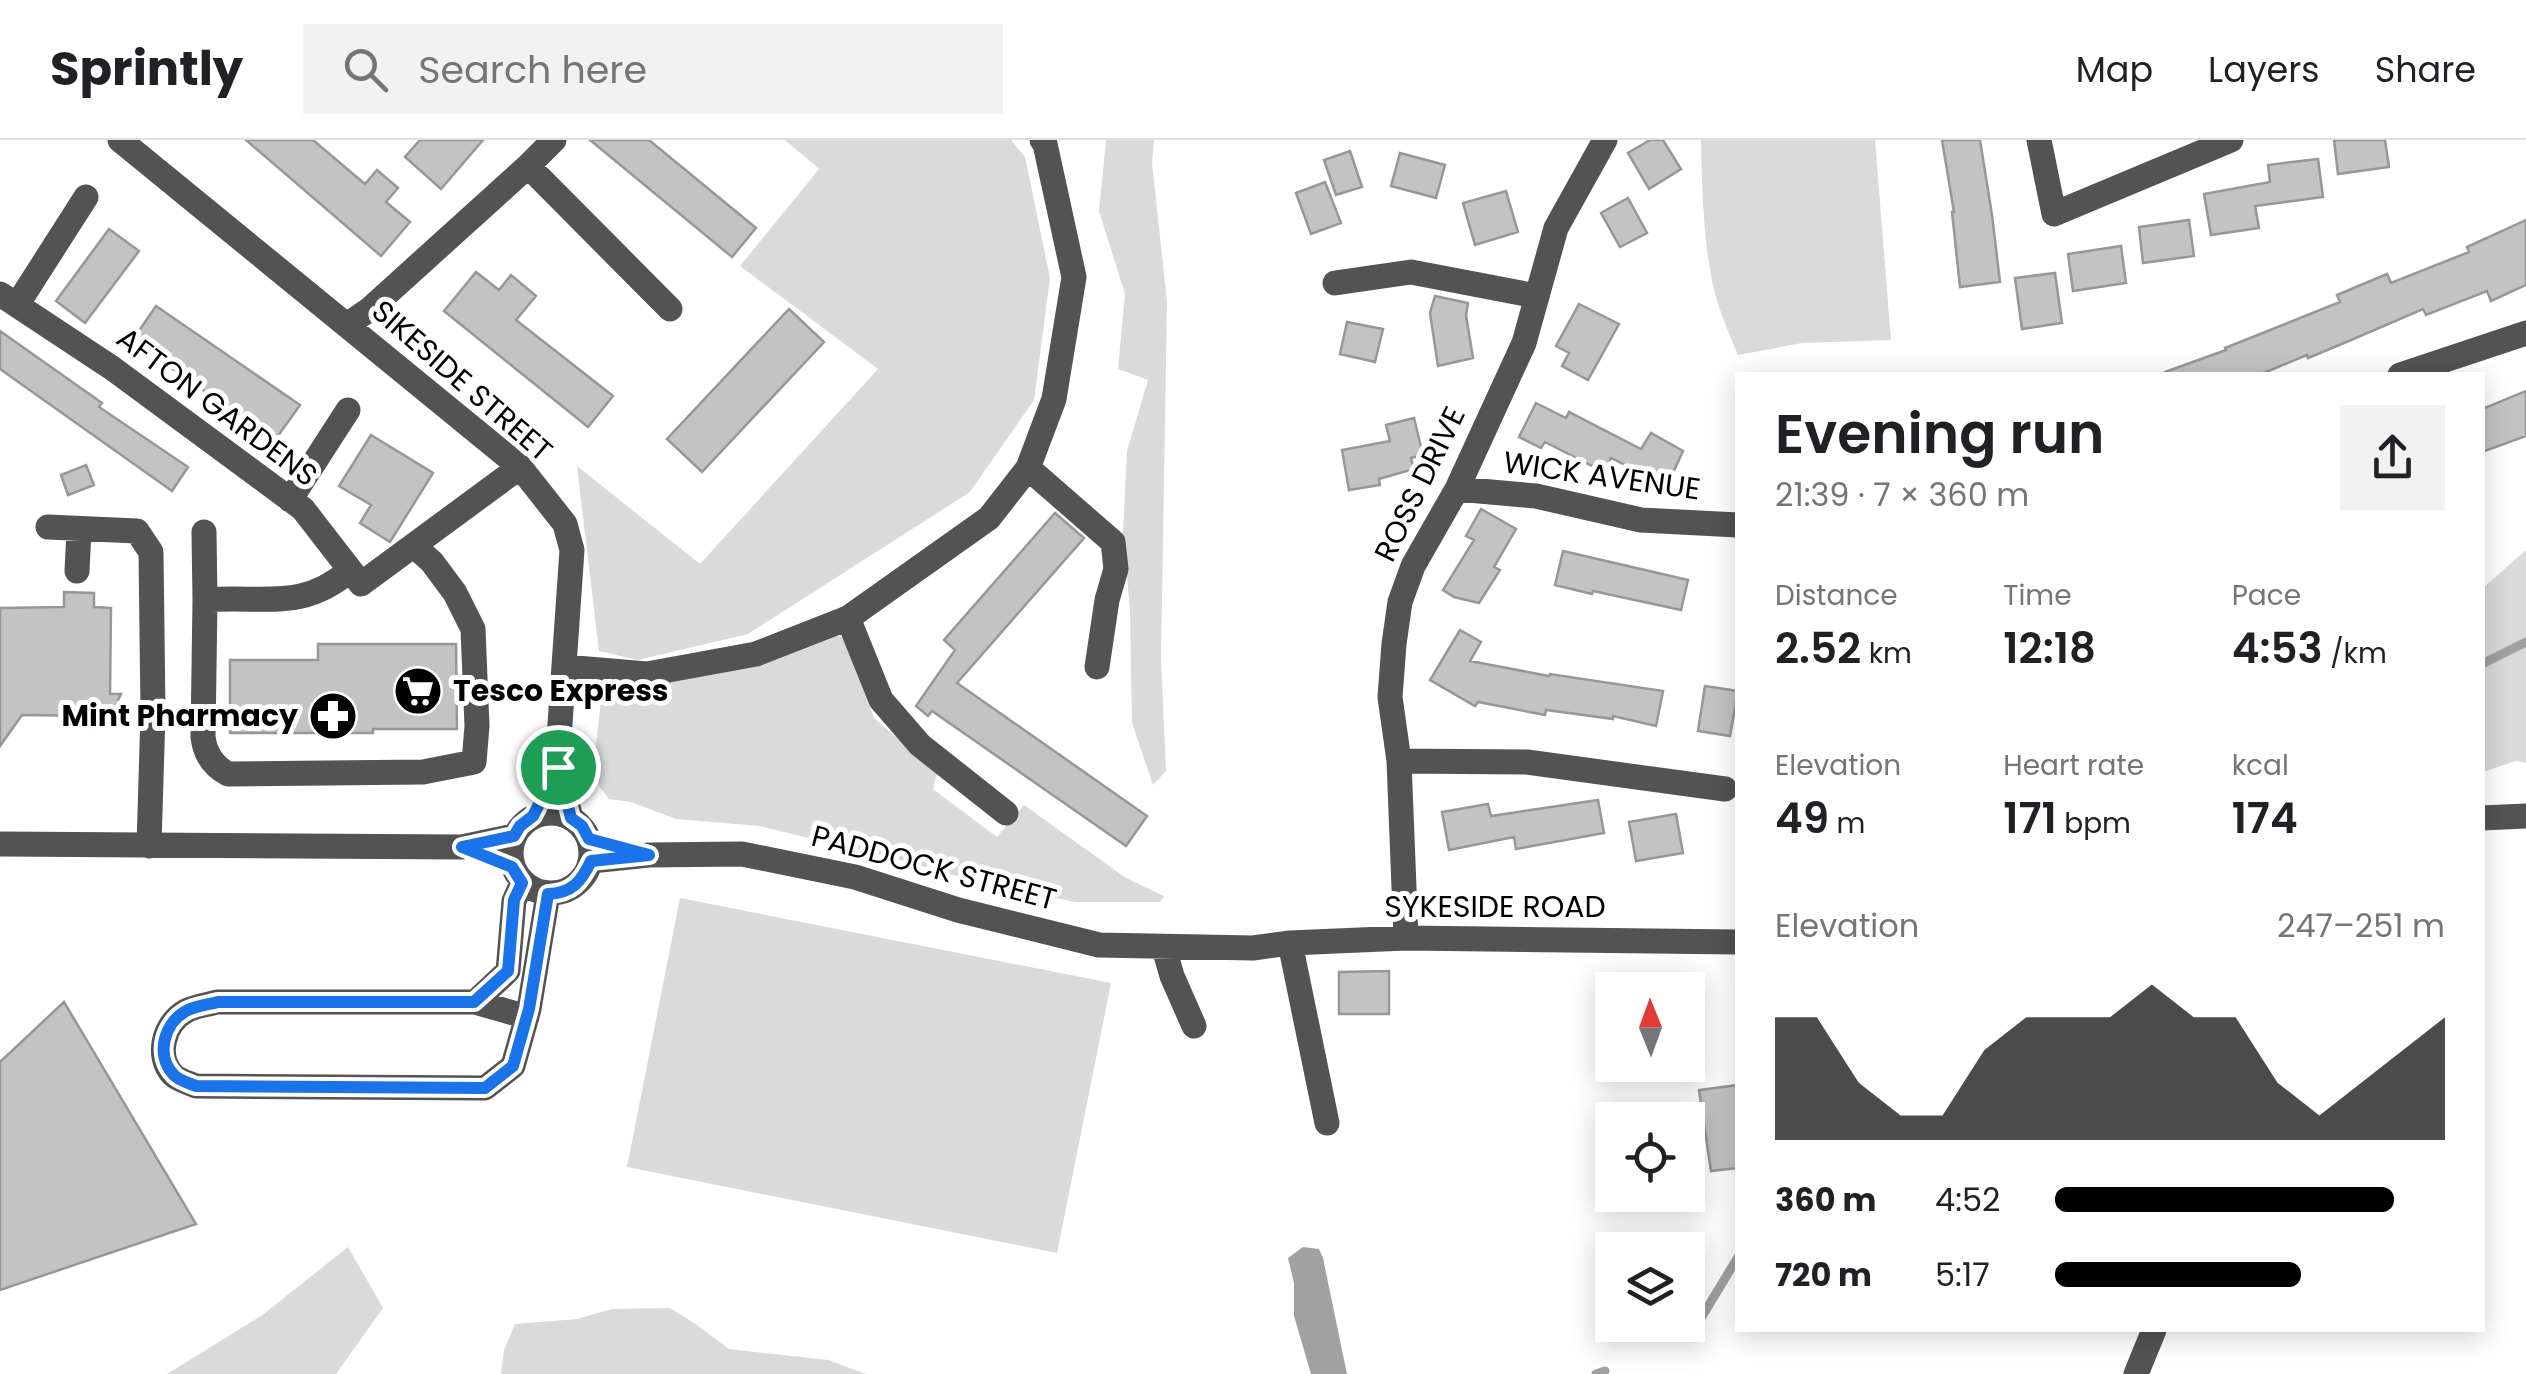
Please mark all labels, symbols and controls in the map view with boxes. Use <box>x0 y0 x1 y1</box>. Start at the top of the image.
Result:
search box <box>303 24 1003 114</box>
text: Sprintly <box>50 35 243 102</box>
icon: search <box>338 42 393 97</box>
text: Search here <box>418 43 647 96</box>
text: Map <box>2076 45 2153 94</box>
text: Layers <box>2208 45 2320 94</box>
text: Share <box>2375 45 2476 94</box>
street label: SIKESIDE STREET <box>363 290 562 471</box>
street label: AFTON GARDENS <box>108 317 327 496</box>
text: Evening run <box>1775 395 2104 472</box>
street label: ROSS DRIVE <box>1363 399 1476 569</box>
button: share <box>2340 405 2445 510</box>
street label: WICK AVENUE <box>1501 440 1703 511</box>
text: 21:39 · 7 × 360 m <box>1775 472 2029 517</box>
text: Distance <box>1775 576 1898 615</box>
text: Time <box>2003 576 2072 615</box>
text: Pace <box>2232 576 2301 615</box>
text: 2.52 <box>1775 619 1861 678</box>
text: 12:18 <box>2003 619 2096 678</box>
text: 4:53 <box>2232 619 2323 678</box>
text: km <box>1861 634 1912 673</box>
text: /km <box>2323 634 2387 673</box>
supermarket icon: Tesco Express <box>392 665 444 717</box>
place label: Tesco Express <box>453 669 669 712</box>
pharmacy icon: Mint Pharmacy <box>307 690 359 742</box>
place label: Mint Pharmacy <box>61 694 298 737</box>
pin <box>516 725 601 810</box>
icon: arrive <box>531 740 586 795</box>
text: Elevation <box>1775 746 1901 785</box>
text: Heart rate <box>2003 746 2144 785</box>
text: kcal <box>2232 746 2289 785</box>
text: 49 <box>1775 789 1829 848</box>
text: 171 <box>2003 789 2057 848</box>
text: 174 <box>2232 789 2298 848</box>
text: m <box>1829 804 1865 843</box>
text: bpm <box>2057 804 2131 843</box>
street label: PADDOCK STREET <box>807 814 1061 921</box>
street label: SYKESIDE ROAD <box>1384 885 1606 928</box>
text: Elevation <box>1775 903 1919 948</box>
text: 247–251 m <box>2277 903 2445 948</box>
north arrow <box>1595 972 1705 1082</box>
map controls <box>1595 972 1705 1342</box>
button: locate <box>1595 1102 1705 1212</box>
text: 360 m <box>1775 1177 1876 1222</box>
text: 4:52 <box>1935 1177 2000 1222</box>
button: layers <box>1595 1232 1705 1342</box>
text: 720 m <box>1775 1252 1872 1297</box>
text: 5:17 <box>1935 1252 1990 1297</box>

